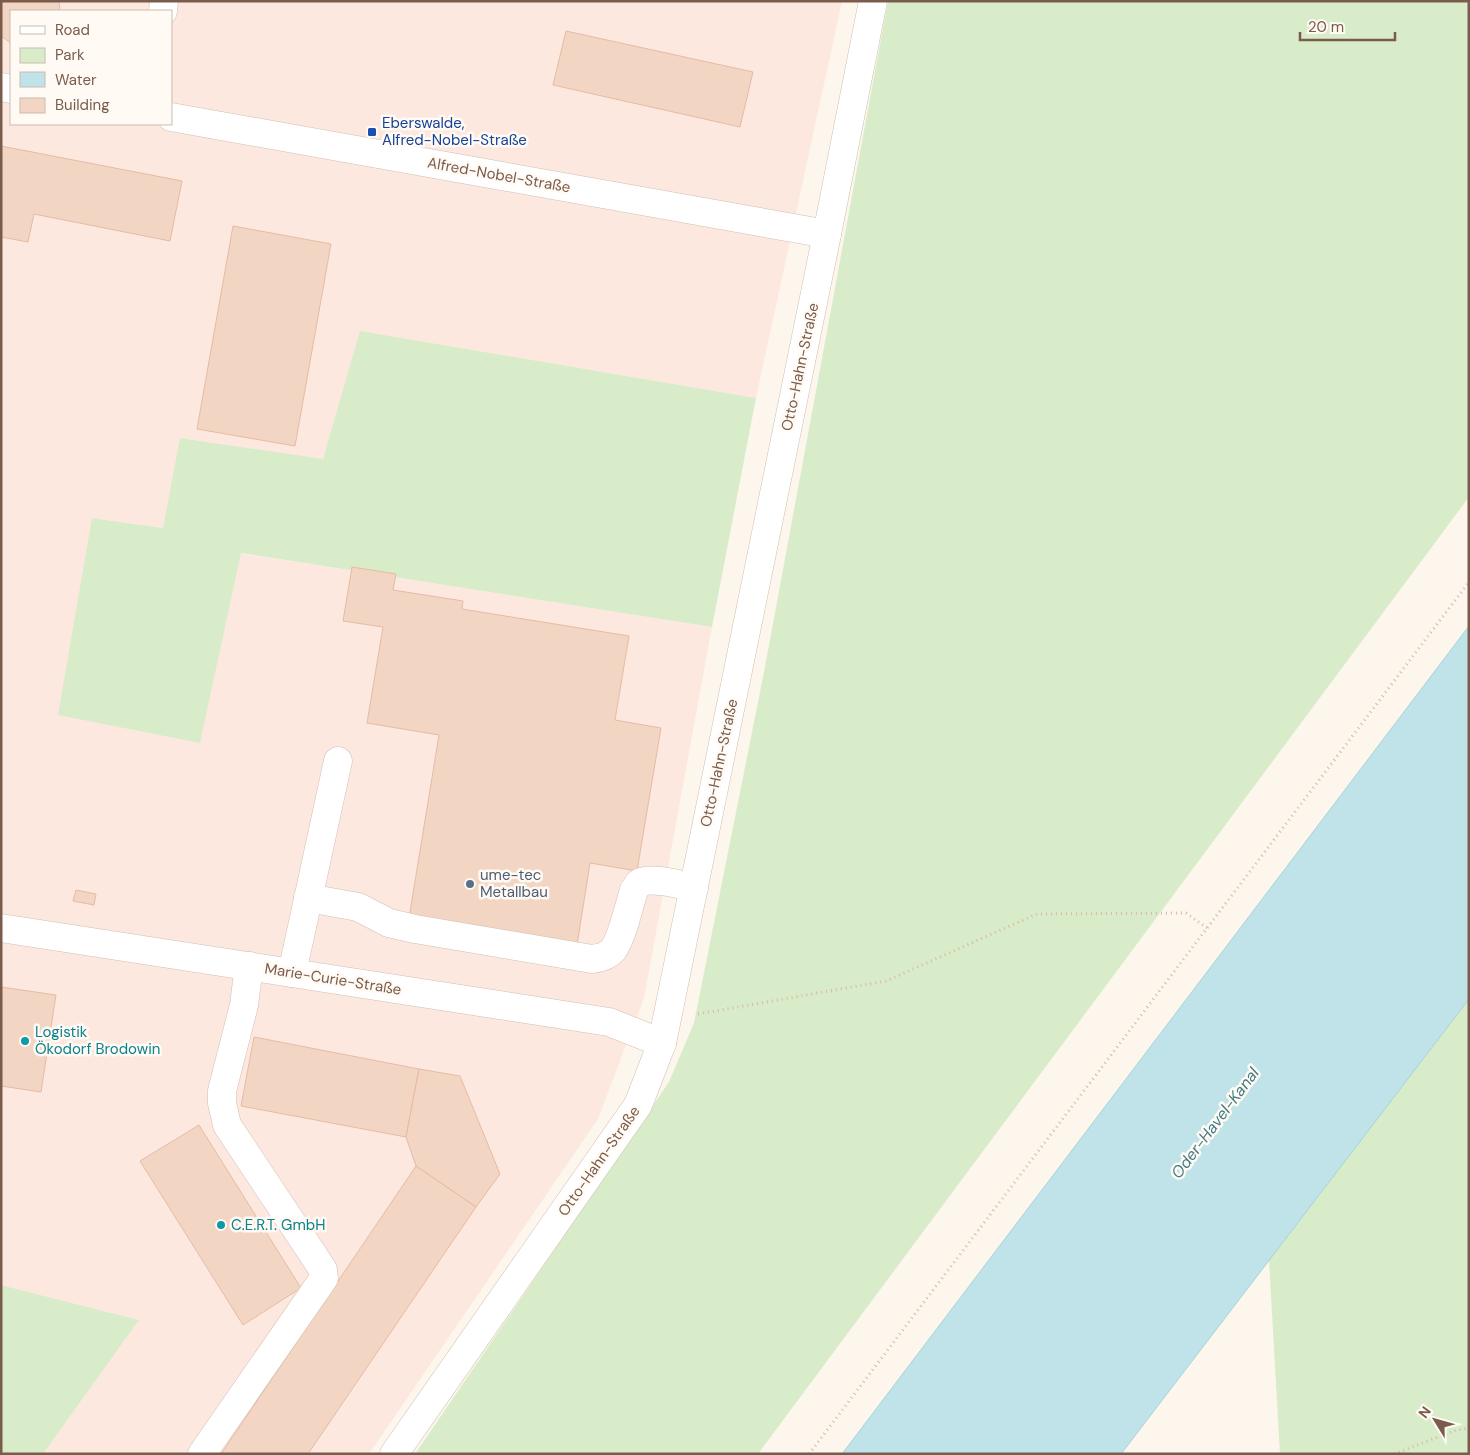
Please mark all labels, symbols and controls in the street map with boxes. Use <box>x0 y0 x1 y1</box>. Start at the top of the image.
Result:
legend <box>10 10 172 125</box>
scale bar <box>1300 10 1395 42</box>
text: 20 m <box>1308 17 1344 37</box>
text: Road <box>55 20 90 40</box>
text: Park <box>55 45 85 65</box>
text: Water <box>55 70 97 90</box>
text: Building <box>55 95 110 115</box>
place label: Eberswalde, Alfred-Nobel-Straße <box>382 113 527 150</box>
marker: Eberswalde, Alfred-Nobel-Straße <box>366 126 378 138</box>
street label: Alfred-Nobel-Straße <box>426 153 572 197</box>
street label: Otto-Hahn-Straße <box>777 301 823 433</box>
street label: Otto-Hahn-Straße <box>696 697 742 829</box>
place label: ume-tec Metallbau <box>480 865 548 902</box>
marker: ume-tec Metallbau <box>464 878 476 890</box>
street label: Marie-Curie-Straße <box>263 958 403 1000</box>
place label: Logistik Ökodorf Brodowin <box>35 1022 160 1059</box>
marker: Logistik Ökodorf Brodowin <box>19 1035 31 1047</box>
water label: Oder-Havel-Kanal <box>1166 1063 1264 1183</box>
street label: Otto-Hahn-Straße <box>553 1102 645 1220</box>
place label: C.E.R.T. GmbH <box>231 1215 325 1235</box>
marker: C.E.R.T. GmbH <box>215 1219 227 1231</box>
north arrow <box>1410 1395 1460 1445</box>
text: N <box>1414 1403 1435 1422</box>

